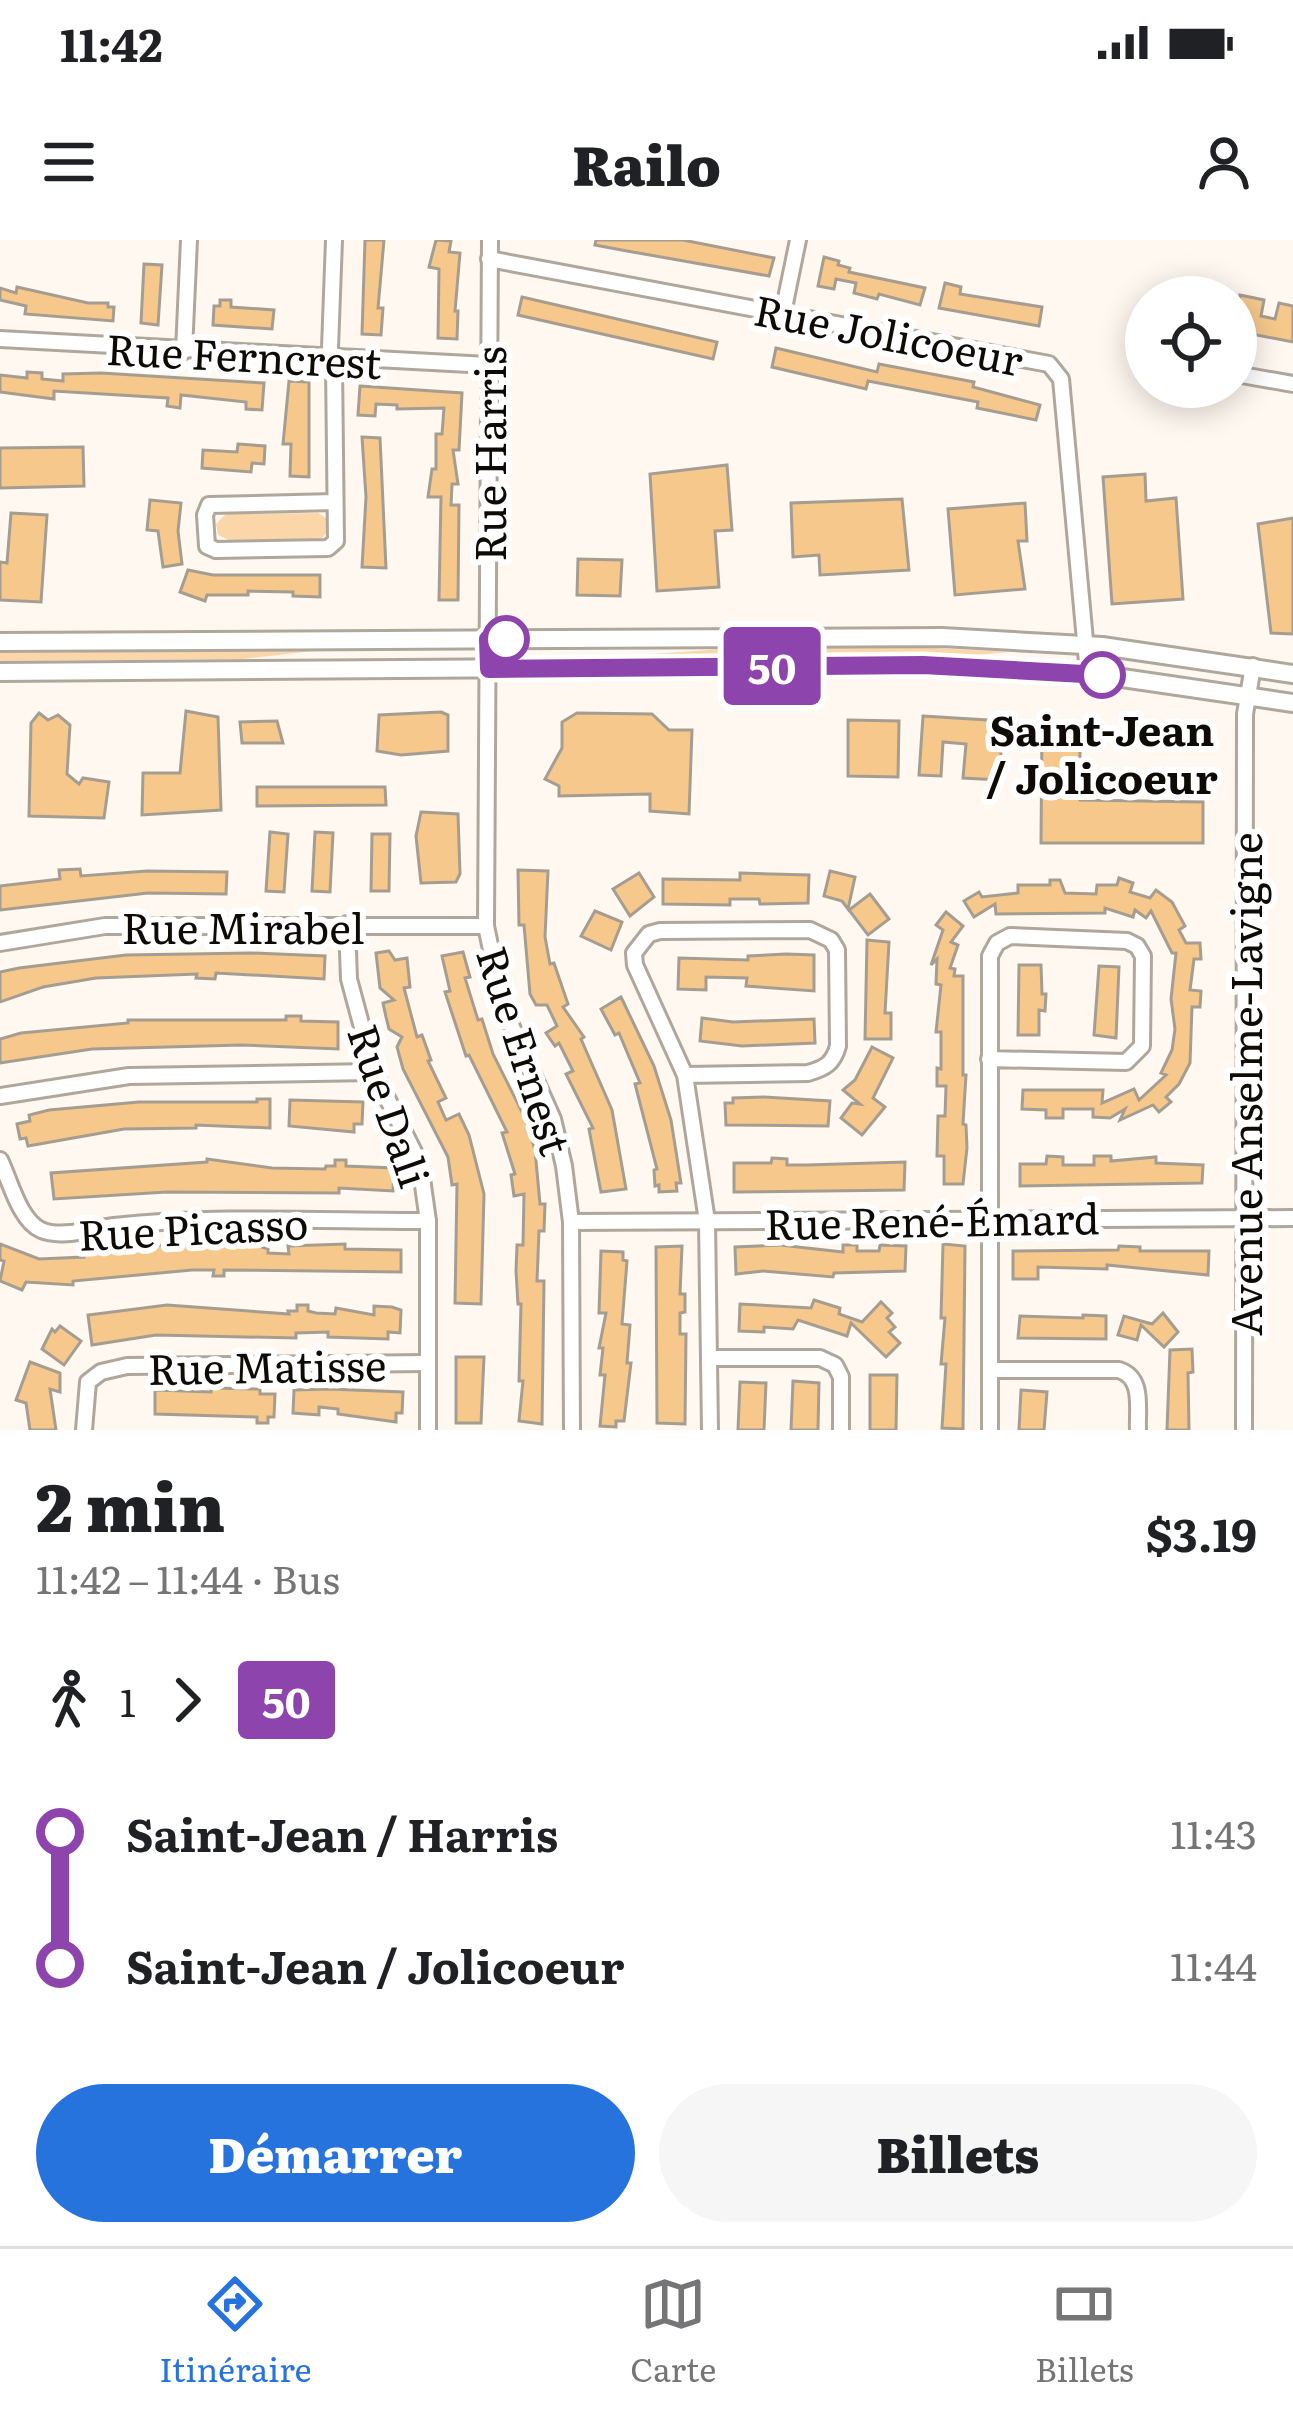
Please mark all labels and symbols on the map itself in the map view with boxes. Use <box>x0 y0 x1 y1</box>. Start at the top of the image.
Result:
street label: Rue Jolicoeur <box>749 277 1029 389</box>
street label: Rue Ferncrest <box>105 316 383 392</box>
street label: Rue Harris <box>457 346 519 562</box>
unlabelled marker <box>484 617 528 661</box>
line badge: 50 <box>718 627 826 705</box>
marker: Saint-Jean / Jolicoeur <box>1080 653 1124 697</box>
place label: Saint-Jean / Jolicoeur <box>986 697 1218 807</box>
street label: Avenue Anselme-Lavigne <box>1213 832 1275 1336</box>
street label: Rue Mirabel <box>121 895 365 957</box>
street label: Rue Ernest <box>463 938 589 1162</box>
street label: Rue Dali <box>334 1015 448 1195</box>
street label: Rue René-Émard <box>764 1185 1100 1253</box>
street label: Rue Picasso <box>76 1190 310 1264</box>
street label: Rue Matisse <box>147 1332 387 1398</box>

